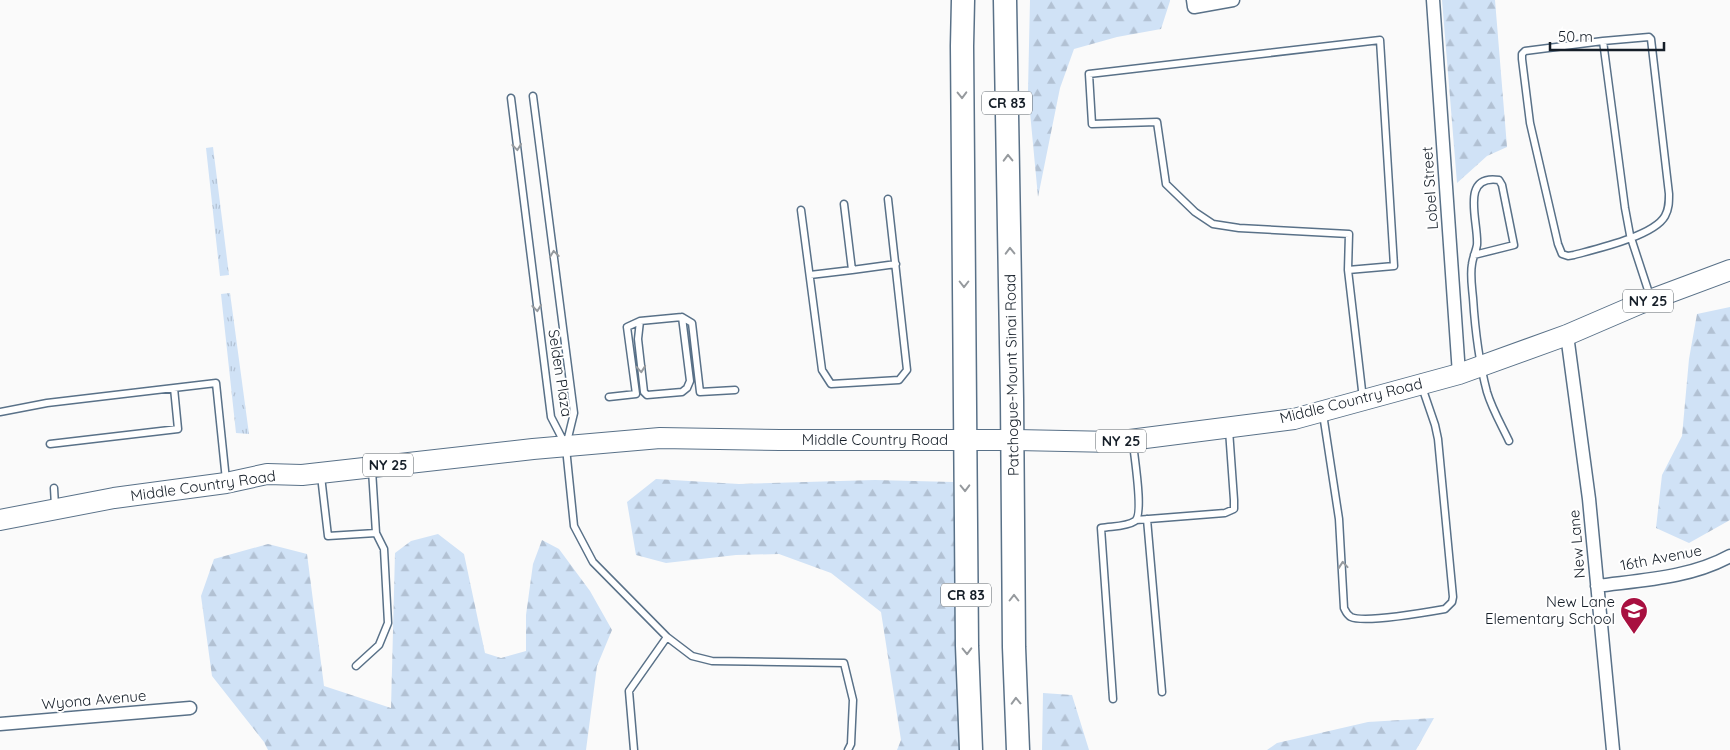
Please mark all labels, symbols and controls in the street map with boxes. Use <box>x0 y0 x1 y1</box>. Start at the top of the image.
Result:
scale bar <box>1550 20 1664 52</box>
text: 50 m <box>1558 27 1593 46</box>
one-way arrow <box>957 91 967 99</box>
road number: CR 83 <box>982 92 1032 115</box>
one-way arrow <box>511 143 522 151</box>
street label: Lobel Street <box>1417 146 1442 230</box>
one-way arrow <box>1003 153 1013 161</box>
one-way arrow <box>1005 247 1015 254</box>
one-way arrow <box>549 250 560 258</box>
street label: Patchogue-Mount Sinai Road <box>1000 274 1023 476</box>
one-way arrow <box>959 281 969 289</box>
road number: NY 25 <box>1623 290 1673 312</box>
one-way arrow <box>531 304 542 312</box>
street label: Selden Plaza <box>544 328 577 418</box>
one-way arrow <box>635 366 646 374</box>
street label: Middle Country Road <box>1278 374 1424 427</box>
street label: Middle Country Road <box>802 430 948 449</box>
road number: NY 25 <box>1096 430 1146 452</box>
road number: NY 25 <box>363 454 413 476</box>
street label: Middle Country Road <box>129 466 277 505</box>
one-way arrow <box>960 485 970 493</box>
street label: New Lane <box>1564 509 1589 579</box>
street label: 16th Avenue <box>1619 540 1703 575</box>
one-way arrow <box>1337 561 1348 569</box>
road number: CR 83 <box>941 584 991 606</box>
place label: New Lane Elementary School <box>1485 592 1615 628</box>
one-way arrow <box>1009 594 1019 602</box>
school or university icon: New Lane Elementary School <box>1619 596 1649 635</box>
one-way arrow <box>962 648 972 655</box>
street label: Wyona Avenue <box>41 685 147 714</box>
one-way arrow <box>1010 697 1021 705</box>

